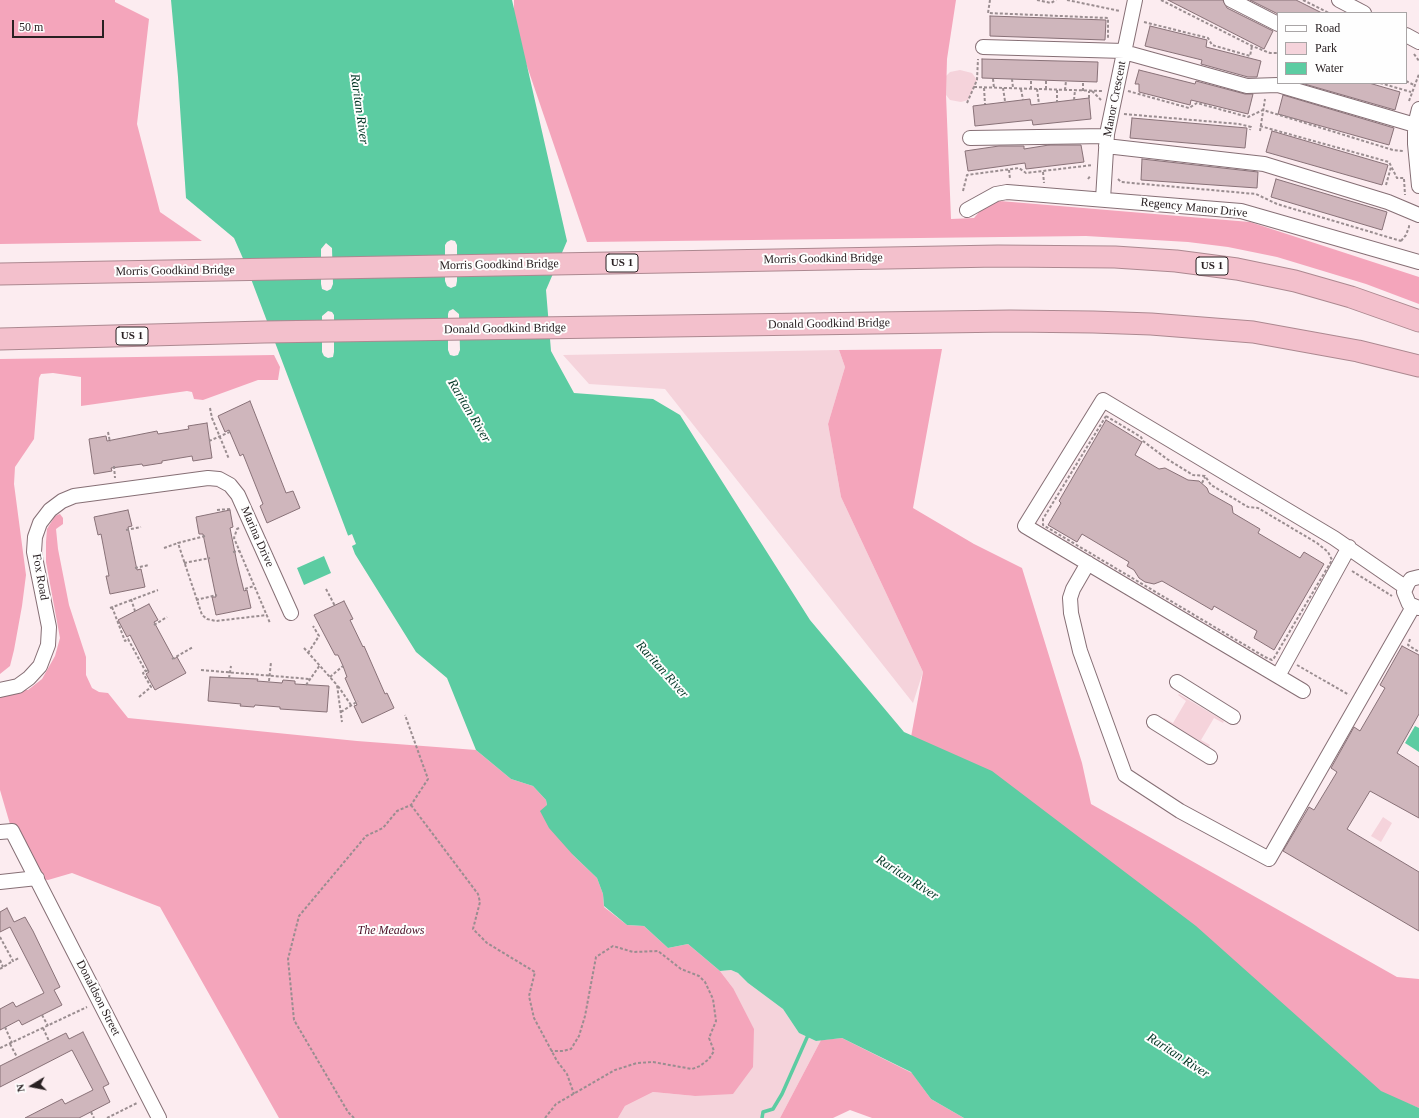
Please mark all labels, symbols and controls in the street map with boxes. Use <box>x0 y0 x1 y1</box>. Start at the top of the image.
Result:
scale bar <box>14 12 106 38</box>
legend <box>1277 12 1407 84</box>
text: 50 m <box>19 20 43 34</box>
text: Road <box>1315 21 1340 35</box>
text: Park <box>1315 41 1337 55</box>
street label: Manor Crescent <box>1101 60 1129 138</box>
text: Water <box>1315 61 1343 75</box>
water label: Raritan River <box>346 73 372 145</box>
street label: Regency Manor Drive <box>1140 195 1248 221</box>
street label: Morris Goodkind Bridge <box>763 251 883 267</box>
road number: US 1 <box>606 254 638 272</box>
street label: Morris Goodkind Bridge <box>439 257 559 273</box>
road number: US 1 <box>1196 257 1228 275</box>
street label: Morris Goodkind Bridge <box>115 263 235 279</box>
street label: Donald Goodkind Bridge <box>768 316 890 332</box>
street label: Donald Goodkind Bridge <box>444 321 566 337</box>
road number: US 1 <box>116 327 148 345</box>
water label: Raritan River <box>444 376 494 446</box>
street label: Marina Drive <box>237 504 277 570</box>
street label: Fox Road <box>29 553 51 601</box>
water label: Raritan River <box>632 638 692 702</box>
water label: Raritan River <box>873 852 941 904</box>
park label: The Meadows <box>358 924 424 938</box>
street label: Donaldson Street <box>73 958 123 1038</box>
water label: Raritan River <box>1144 1030 1212 1082</box>
north arrow <box>12 1066 52 1106</box>
text: N <box>14 1083 27 1093</box>

